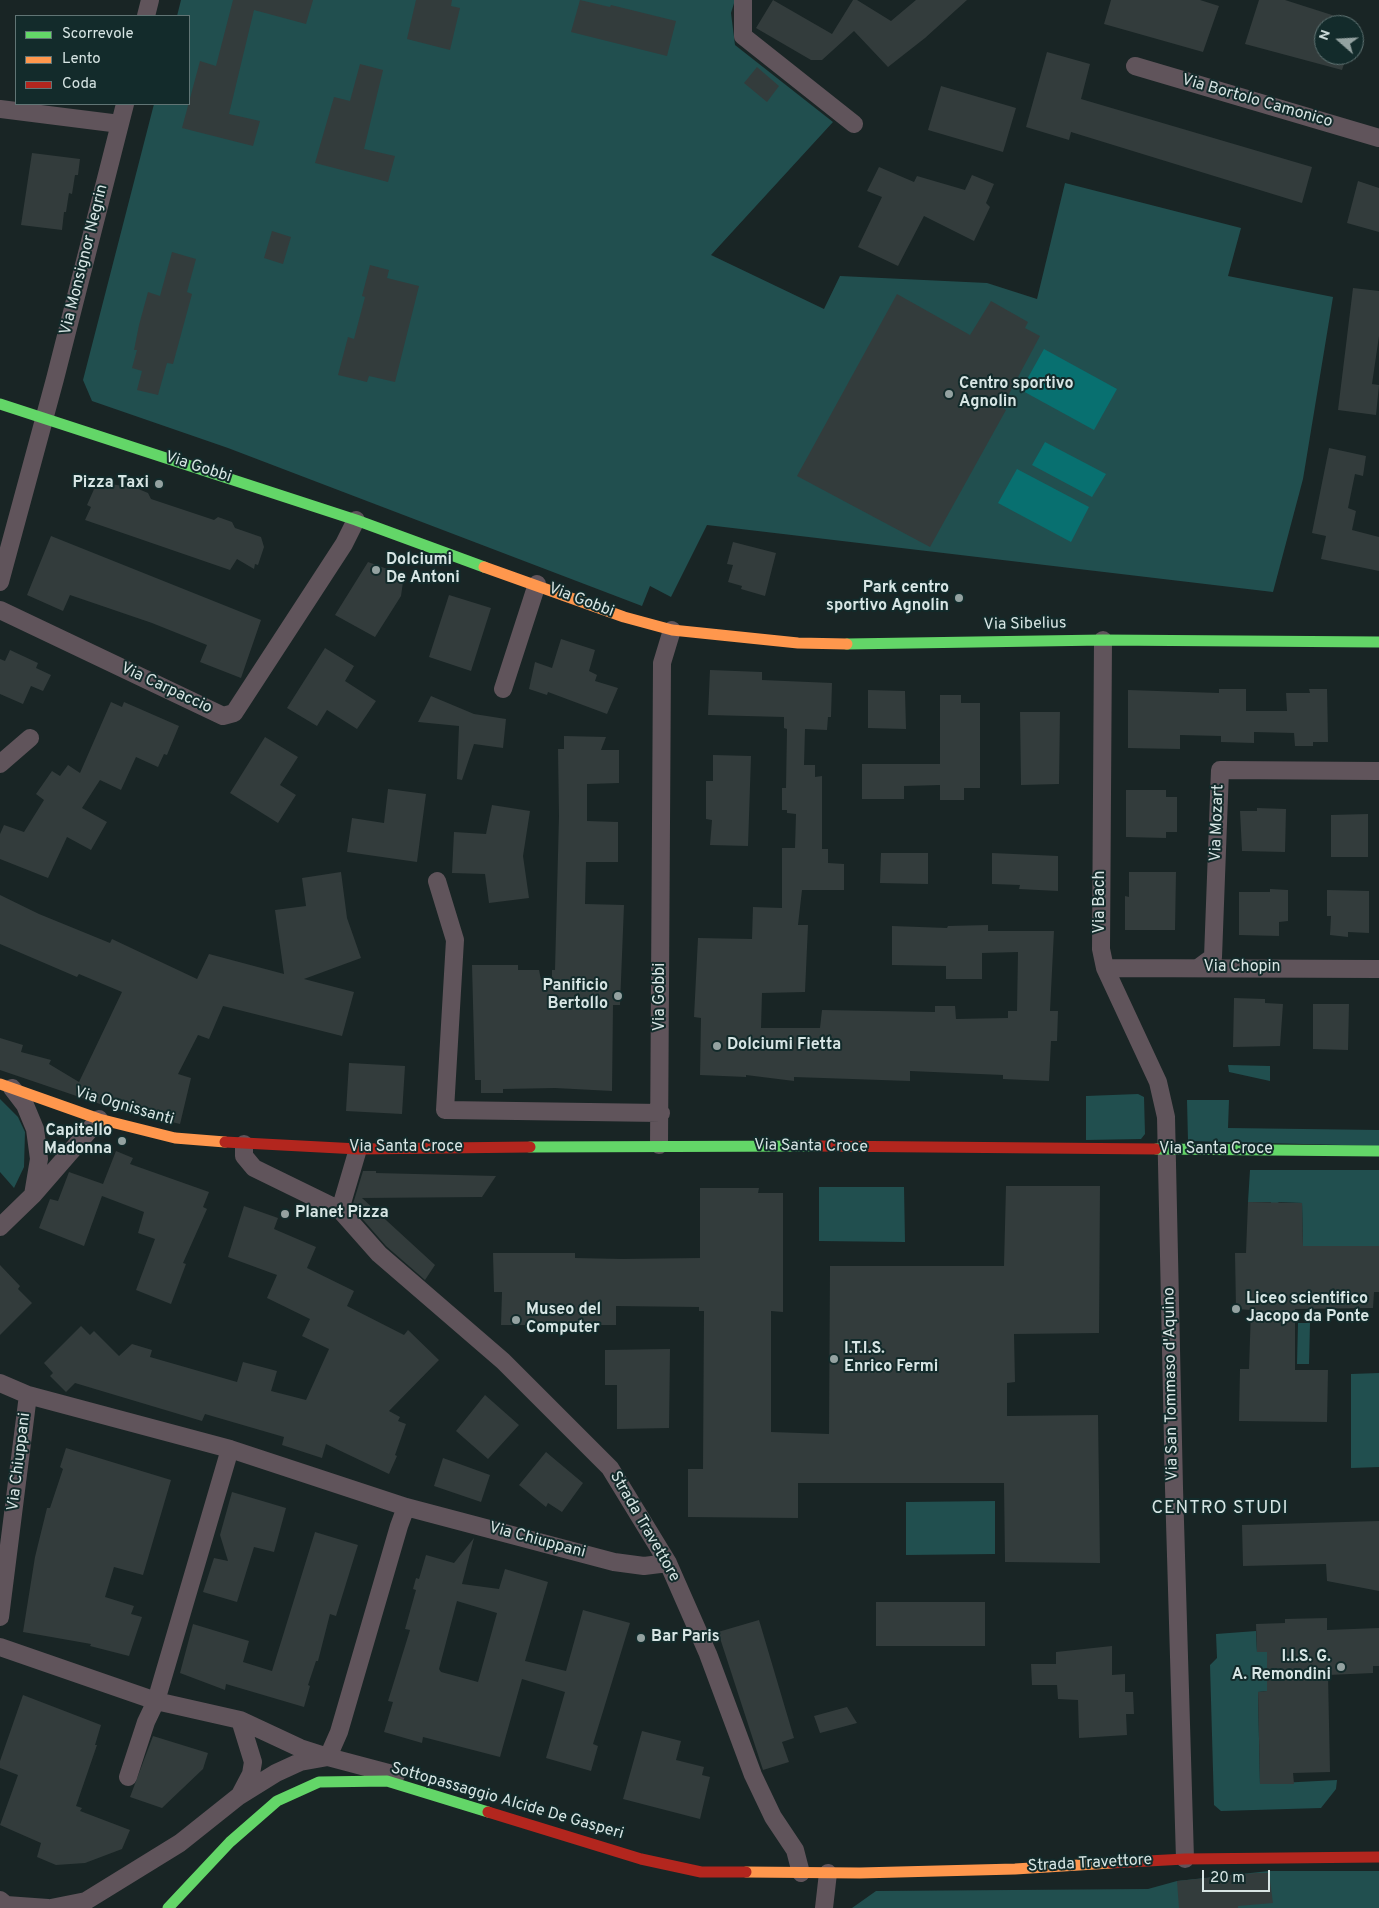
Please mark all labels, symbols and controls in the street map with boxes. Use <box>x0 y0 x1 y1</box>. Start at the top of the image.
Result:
legend <box>15 15 190 105</box>
north arrow <box>1314 15 1364 65</box>
text: Scorrevole <box>62 25 134 44</box>
text: N <box>1316 28 1335 43</box>
text: Lento <box>62 50 101 69</box>
street label: Via Bortolo Camonico <box>1179 71 1335 133</box>
text: Coda <box>62 75 97 94</box>
street label: Via Monsignor Negrin <box>57 183 113 337</box>
place label: Centro sportivo Agnolin <box>959 375 1073 413</box>
marker: Centro sportivo Agnolin <box>943 388 955 400</box>
street label: Via Gobbi <box>162 448 234 488</box>
place label: Pizza Taxi <box>73 474 149 494</box>
marker: Pizza Taxi <box>153 478 165 490</box>
place label: Dolciumi De Antoni <box>386 551 460 589</box>
marker: Dolciumi De Antoni <box>370 564 382 576</box>
place label: Park centro sportivo Agnolin <box>826 579 949 617</box>
street label: Via Gobbi <box>546 580 616 622</box>
marker: Park centro sportivo Agnolin <box>953 592 965 604</box>
street label: Via Sibelius <box>983 615 1067 635</box>
street label: Via Carpaccio <box>117 659 215 719</box>
street label: Via Mozart <box>1207 784 1229 862</box>
street label: Via Bach <box>1091 871 1111 933</box>
street label: Via Chopin <box>1203 958 1281 978</box>
street label: Via Gobbi <box>651 963 671 1031</box>
place label: Panificio Bertollo <box>543 977 608 1015</box>
marker: Panificio Bertollo <box>612 990 624 1002</box>
place label: Dolciumi Fietta <box>727 1036 841 1056</box>
marker: Dolciumi Fietta <box>711 1040 723 1052</box>
street label: Via Ognissanti <box>72 1084 176 1130</box>
place label: Capitello Madonna <box>44 1122 112 1160</box>
marker: Capitello Madonna <box>116 1135 128 1147</box>
street label: Via Santa Croce <box>754 1136 868 1158</box>
street label: Via Santa Croce <box>349 1138 463 1158</box>
street label: Via Santa Croce <box>1159 1140 1273 1160</box>
place label: Planet Pizza <box>295 1204 389 1224</box>
marker: Planet Pizza <box>279 1208 291 1220</box>
street label: Via San Tommaso d'Aquino <box>1161 1287 1183 1481</box>
place label: Liceo scientifico Jacopo da Ponte <box>1246 1290 1369 1328</box>
place label: Museo del Computer <box>526 1301 601 1339</box>
marker: Liceo scientifico Jacopo da Ponte <box>1230 1303 1242 1315</box>
marker: Museo del Computer <box>510 1314 522 1326</box>
place label: I.T.I.S. Enrico Fermi <box>844 1340 938 1378</box>
marker: I.T.I.S. Enrico Fermi <box>828 1353 840 1365</box>
street label: Via Chiuppani <box>4 1412 36 1512</box>
street label: Strada Travettore <box>605 1468 683 1586</box>
district label: CENTRO STUDI <box>1150 1498 1290 1520</box>
street label: Via Chiuppani <box>487 1519 587 1563</box>
place label: Bar Paris <box>651 1628 720 1648</box>
marker: Bar Paris <box>635 1632 647 1644</box>
place label: I.I.S. G. A. Remondini <box>1232 1648 1331 1686</box>
marker: I.I.S. G. A. Remondini <box>1335 1661 1347 1673</box>
street label: Sottopassaggio Alcide De Gasperi <box>388 1760 626 1844</box>
street label: Strada Travettore <box>1027 1851 1153 1877</box>
scale bar <box>1204 1860 1272 1892</box>
text: 20 m <box>1210 1869 1245 1888</box>

